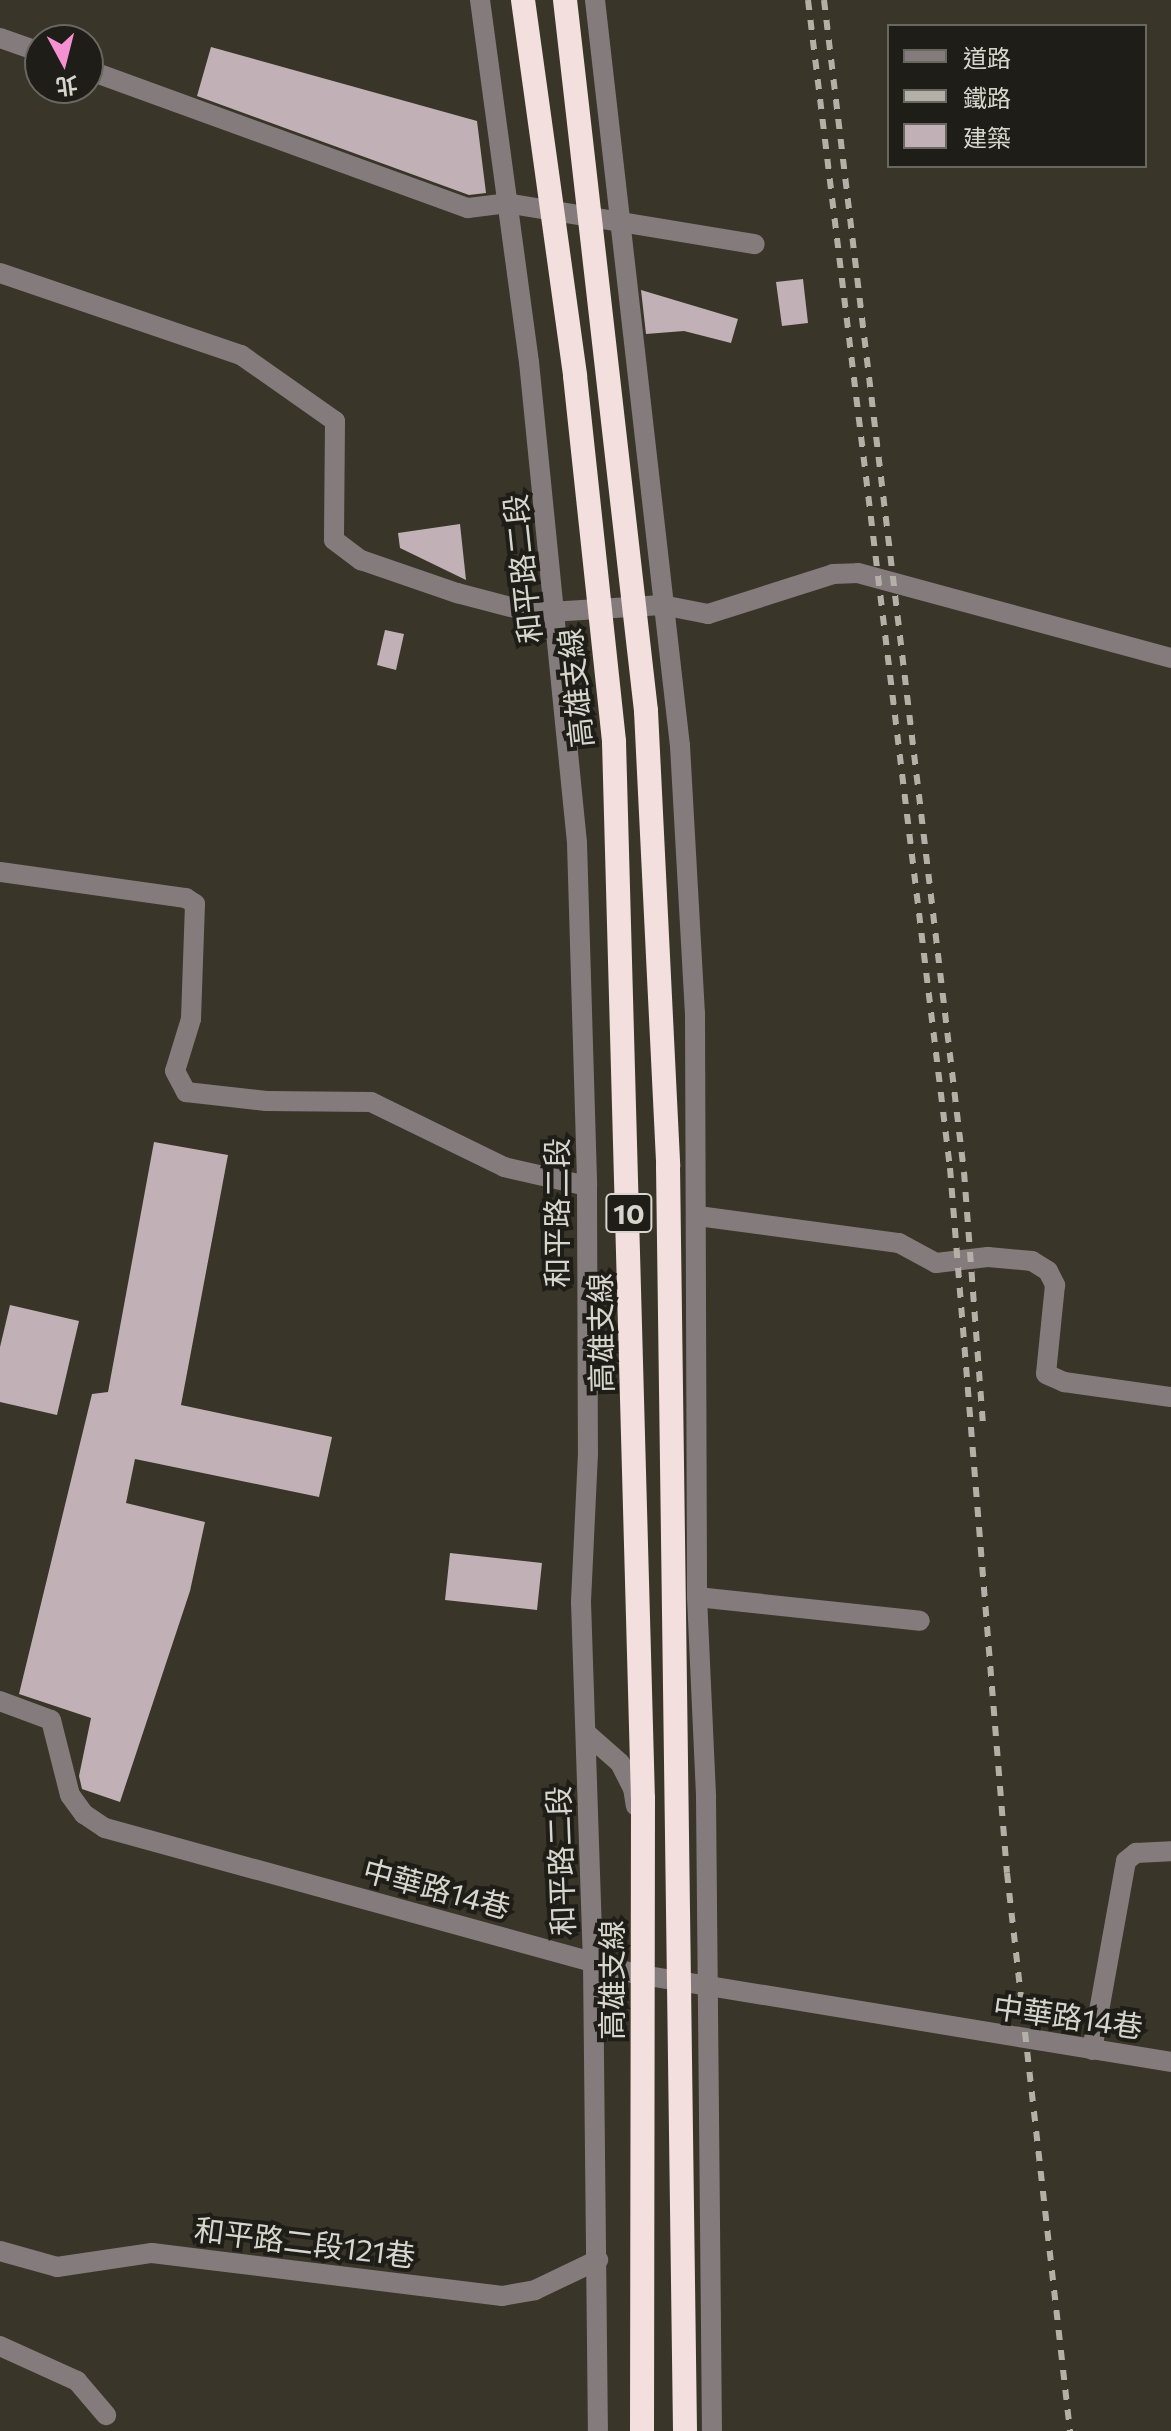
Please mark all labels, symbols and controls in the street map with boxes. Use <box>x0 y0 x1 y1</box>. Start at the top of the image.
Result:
north arrow <box>24 24 104 104</box>
legend <box>887 24 1147 168</box>
text: 道路 <box>963 43 1011 72</box>
text: 北 <box>54 72 79 101</box>
text: 鐵路 <box>963 83 1011 112</box>
text: 建築 <box>963 123 1011 152</box>
street label: 和平路二段 <box>496 493 548 645</box>
street label: 高雄支線 <box>551 626 599 750</box>
street label: 和平路二段 <box>538 1138 574 1288</box>
road number: 10 <box>605 1189 653 1237</box>
street label: 高雄支線 <box>581 1273 619 1393</box>
street label: 和平路二段 <box>539 1785 581 1937</box>
street label: 中華路14巷 <box>359 1851 515 1925</box>
street label: 高雄支線 <box>593 1920 629 2040</box>
street label: 中華路14巷 <box>991 1988 1145 2044</box>
street label: 和平路二段121巷 <box>192 2211 418 2273</box>

